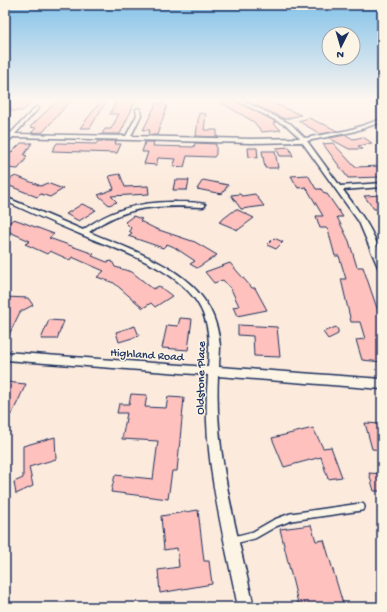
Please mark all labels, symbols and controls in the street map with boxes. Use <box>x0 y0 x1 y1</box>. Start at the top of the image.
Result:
north arrow <box>321 26 361 66</box>
text: N <box>336 48 344 60</box>
street label: Oldstone Place <box>194 340 210 415</box>
street label: Highland Road <box>110 346 185 366</box>

